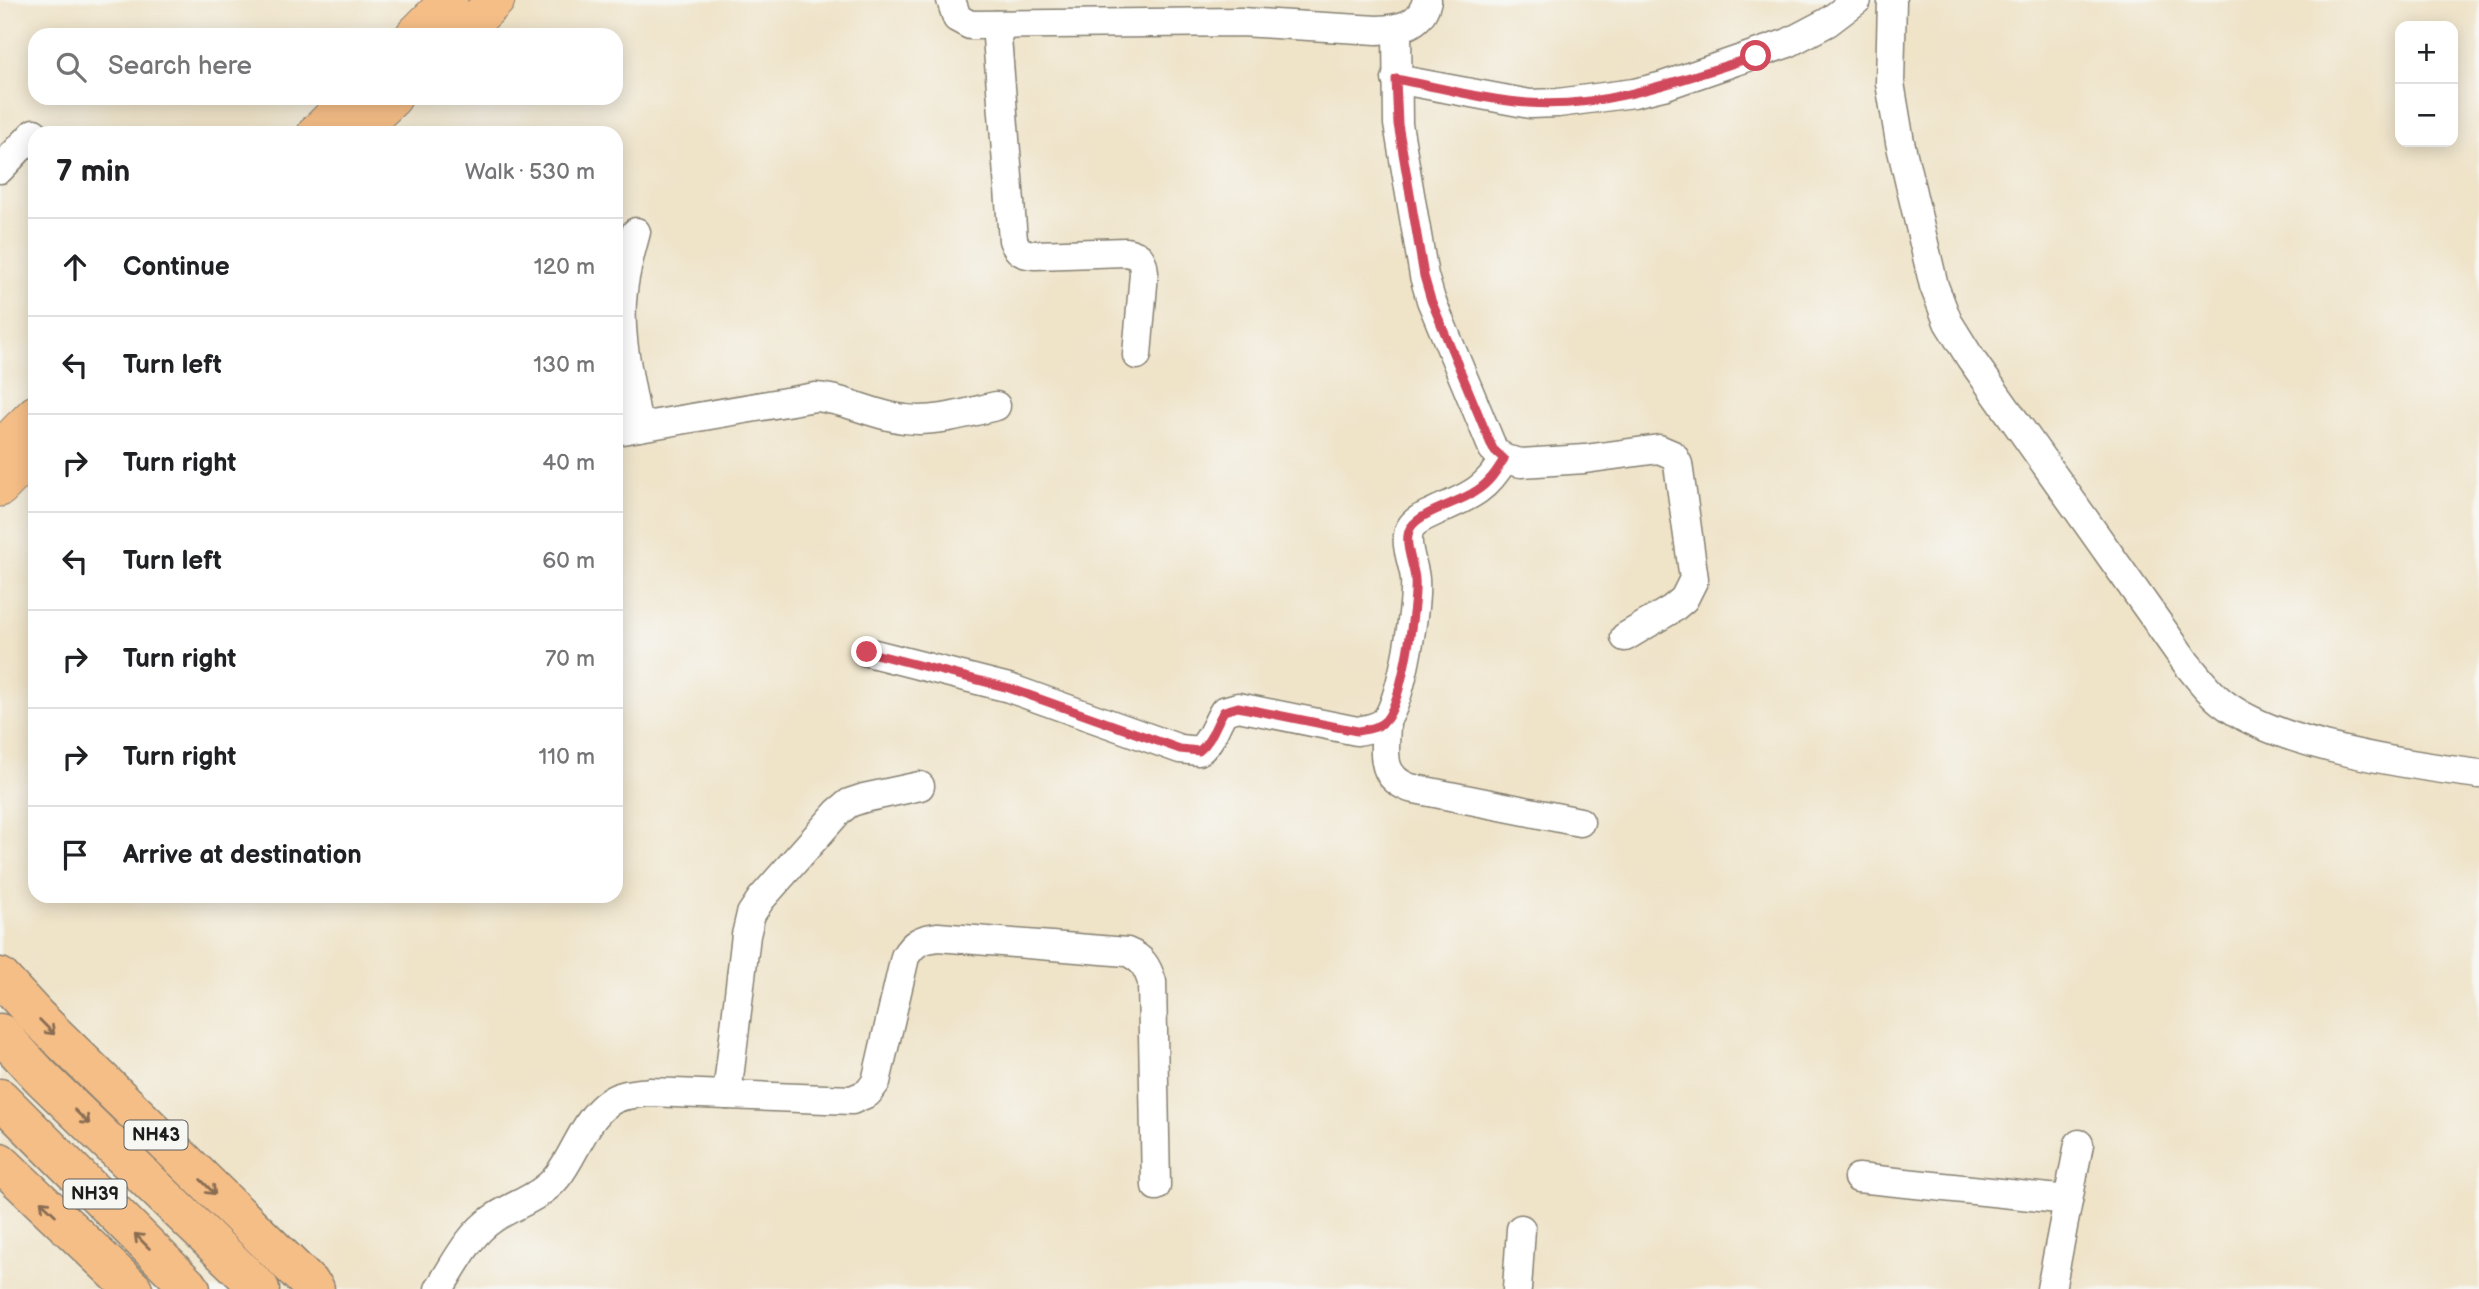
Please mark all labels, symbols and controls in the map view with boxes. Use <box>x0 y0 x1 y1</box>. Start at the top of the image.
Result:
map controls <box>2395 21 2458 147</box>
button: + <box>2395 21 2458 84</box>
search box <box>28 28 623 105</box>
route start <box>1740 40 1771 71</box>
icon: search <box>52 48 90 86</box>
text: Search here <box>108 51 252 82</box>
button: − <box>2395 84 2458 147</box>
text: 7 min <box>56 154 130 190</box>
text: Walk · 530 m <box>465 158 595 186</box>
icon: ahead <box>56 248 94 286</box>
text: Continue <box>123 252 230 283</box>
text: 120 m <box>534 253 595 281</box>
icon: left <box>56 346 94 384</box>
text: Turn left <box>123 350 222 381</box>
text: 130 m <box>533 351 595 379</box>
icon: right <box>56 444 94 482</box>
text: Turn right <box>123 448 236 479</box>
text: 40 m <box>542 449 595 477</box>
icon: left <box>56 542 94 580</box>
text: Turn left <box>123 546 222 577</box>
text: 60 m <box>542 547 595 575</box>
route end <box>851 636 882 667</box>
icon: right <box>56 640 94 678</box>
text: Turn right <box>123 644 236 675</box>
text: 70 m <box>545 645 595 673</box>
icon: right <box>56 738 94 776</box>
text: Turn right <box>123 742 236 773</box>
text: 110 m <box>538 743 595 771</box>
icon: arrive <box>56 836 94 874</box>
text: Arrive at destination <box>123 840 362 871</box>
one-way arrow <box>38 1018 55 1035</box>
one-way arrow <box>73 1109 90 1126</box>
road number: NH43 <box>124 1120 188 1150</box>
one-way arrow <box>200 1178 217 1195</box>
road number: NH39 <box>64 1180 126 1209</box>
one-way arrow <box>40 1200 57 1217</box>
one-way arrow <box>134 1233 151 1250</box>

